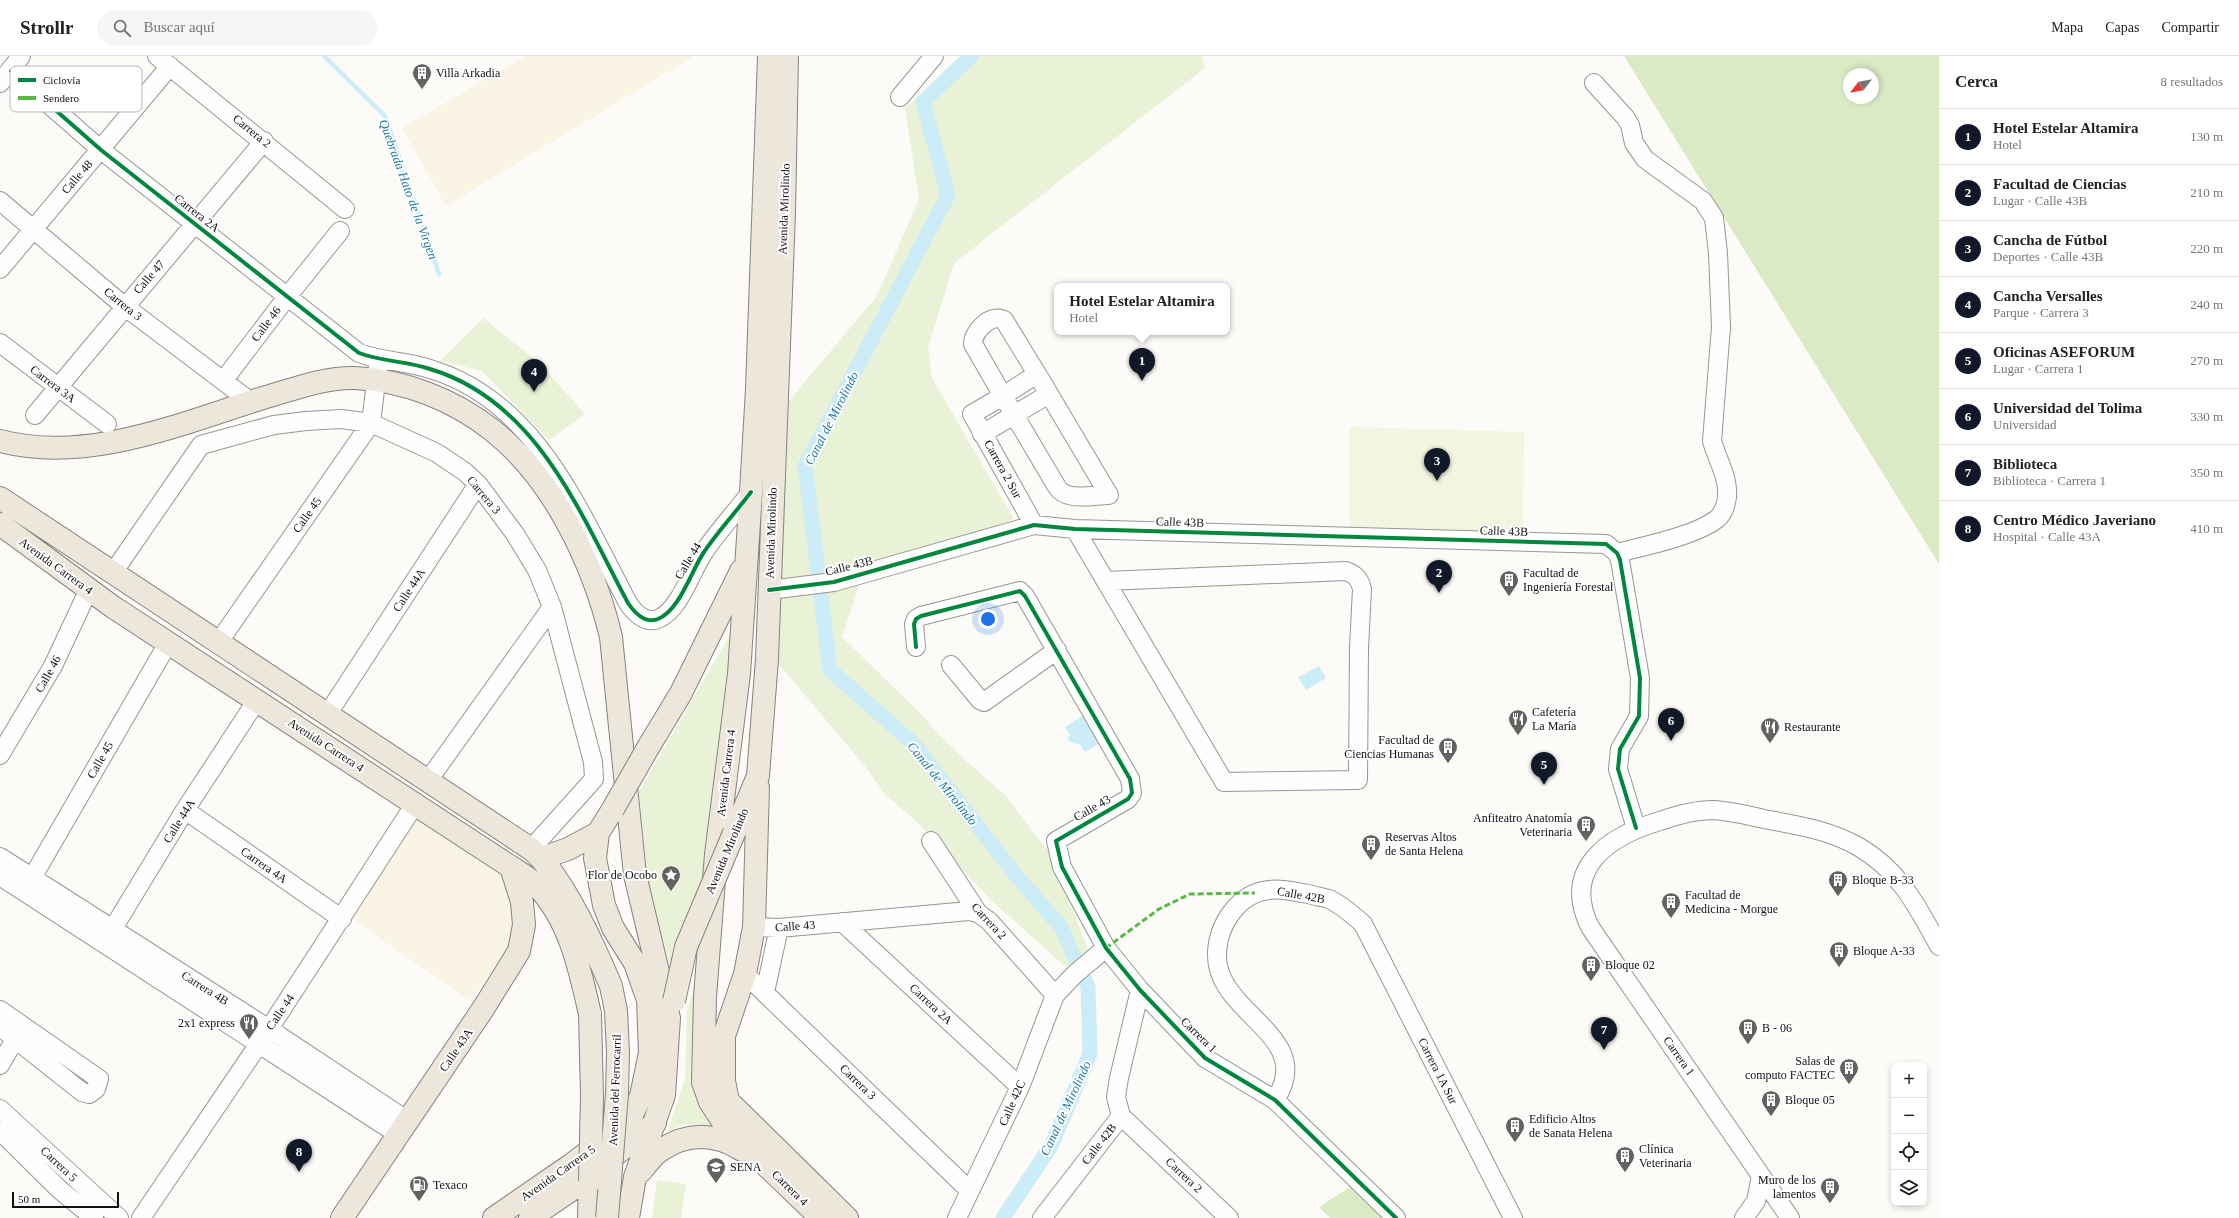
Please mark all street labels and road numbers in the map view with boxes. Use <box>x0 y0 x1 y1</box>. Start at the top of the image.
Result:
street label: Carrera 2 <box>230 111 274 151</box>
street label: Calle 48 <box>58 157 96 197</box>
street label: Avenida Mirolindo <box>775 163 793 255</box>
street label: Carrera 2A <box>172 191 223 235</box>
street label: Calle 47 <box>130 257 168 297</box>
street label: Carrera 3 <box>101 284 145 324</box>
street label: Calle 46 <box>248 304 284 344</box>
street label: Carrera 3A <box>27 362 79 406</box>
street label: Carrera 2 Sur <box>981 437 1025 501</box>
street label: Carrera 3 <box>464 473 504 517</box>
street label: Avenida Mirolindo <box>762 487 780 579</box>
street label: Calle 45 <box>290 494 324 536</box>
street label: Calle 43B <box>1156 514 1204 530</box>
street label: Calle 43B <box>1480 523 1528 539</box>
street label: Avenida Carrera 4 <box>16 535 96 597</box>
street label: Calle 44 <box>672 540 704 582</box>
street label: Calle 43B <box>824 553 874 579</box>
street label: Calle 44A <box>390 565 428 614</box>
street label: Calle 46 <box>32 653 64 695</box>
street label: Avenida Carrera 4 <box>285 715 367 775</box>
street label: Avenida Carrera 4 <box>714 729 738 817</box>
street label: Calle 45 <box>84 739 116 781</box>
street label: Calle 43 <box>1071 792 1113 824</box>
street label: Calle 44A <box>160 796 198 845</box>
street label: Avenida Mirolindo <box>703 806 751 896</box>
street label: Carrera 4A <box>238 844 290 886</box>
street label: Calle 42B <box>1276 884 1326 906</box>
street label: Carrera 2 <box>969 900 1009 942</box>
street label: Calle 43 <box>774 918 816 934</box>
street label: Carrera 4B <box>179 968 231 1008</box>
street label: Carrera 2A <box>907 981 956 1028</box>
street label: Calle 44 <box>263 991 297 1033</box>
street label: Carrera 1 <box>1178 1014 1220 1056</box>
street label: Calle 43A <box>436 1026 476 1074</box>
street label: Avenida del Ferrocarril <box>606 1033 624 1146</box>
street label: Carrera 1 <box>1660 1034 1698 1078</box>
street label: Carrera 1A Sur <box>1415 1035 1461 1107</box>
street label: Carrera 3 <box>837 1061 879 1103</box>
street label: Calle 42C <box>996 1078 1028 1128</box>
street label: Calle 42B <box>1079 1121 1119 1167</box>
street label: Avenida Carrera 5 <box>518 1142 598 1204</box>
street label: Carrera 5 <box>38 1144 80 1184</box>
street label: Carrera 2 <box>1163 1155 1205 1195</box>
street label: Carrera 4 <box>769 1167 811 1209</box>

